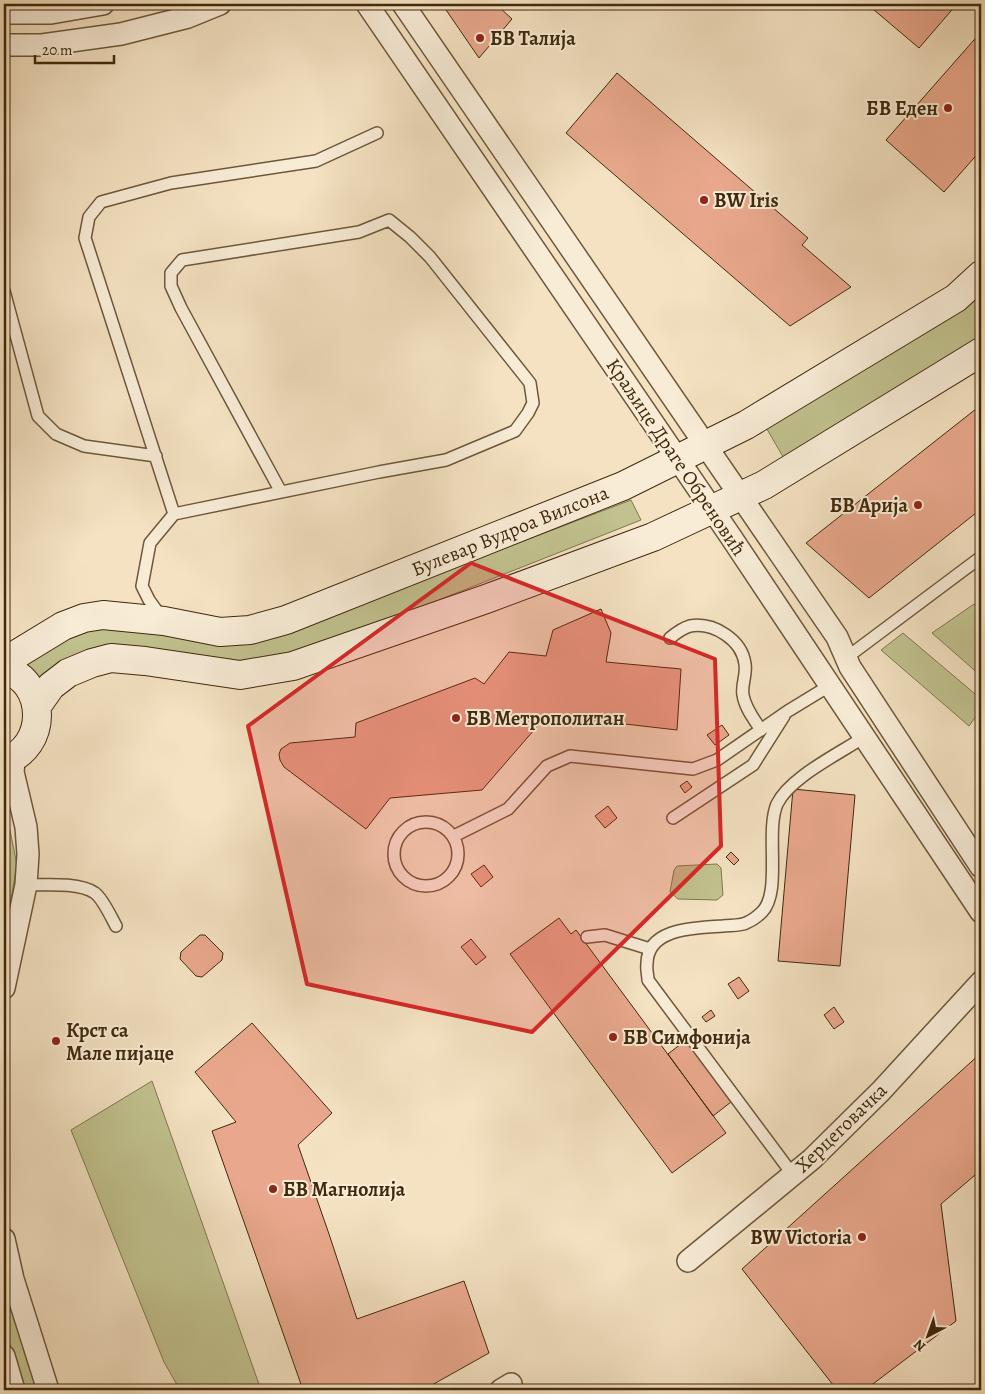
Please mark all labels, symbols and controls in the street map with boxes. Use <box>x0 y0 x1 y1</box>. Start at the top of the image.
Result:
place label: БВ Талија <box>490 25 576 52</box>
scale bar <box>35 32 114 64</box>
marker: БВ Талија <box>474 32 486 44</box>
text: 20 m <box>42 40 73 60</box>
place label: БВ Еден <box>866 95 938 122</box>
marker: БВ Еден <box>942 102 954 114</box>
place label: BW Iris <box>714 187 779 214</box>
marker: BW Iris <box>698 194 710 206</box>
street label: Краљице Драге Обреновић <box>600 353 752 561</box>
street label: Булевар Вудроа Вилсона <box>407 479 613 583</box>
place label: БВ Арија <box>830 492 908 519</box>
marker: БВ Арија <box>912 499 924 511</box>
place label: БВ Метрополитан <box>466 705 625 732</box>
marker: БВ Метрополитан <box>450 712 462 724</box>
place label: Крст са Мале пијаце <box>66 1017 174 1067</box>
place label: БВ Симфонија <box>623 1024 751 1051</box>
marker: БВ Симфонија <box>607 1031 619 1043</box>
marker: Крст са Мале пијаце <box>50 1035 62 1047</box>
street label: Херцеговачка <box>789 1077 894 1179</box>
place label: БВ Магнолија <box>283 1176 406 1203</box>
marker: БВ Магнолија <box>267 1183 279 1195</box>
place label: BW Victoria <box>750 1224 852 1251</box>
marker: BW Victoria <box>856 1231 868 1243</box>
north arrow <box>902 1312 952 1362</box>
text: N <box>910 1335 930 1356</box>

